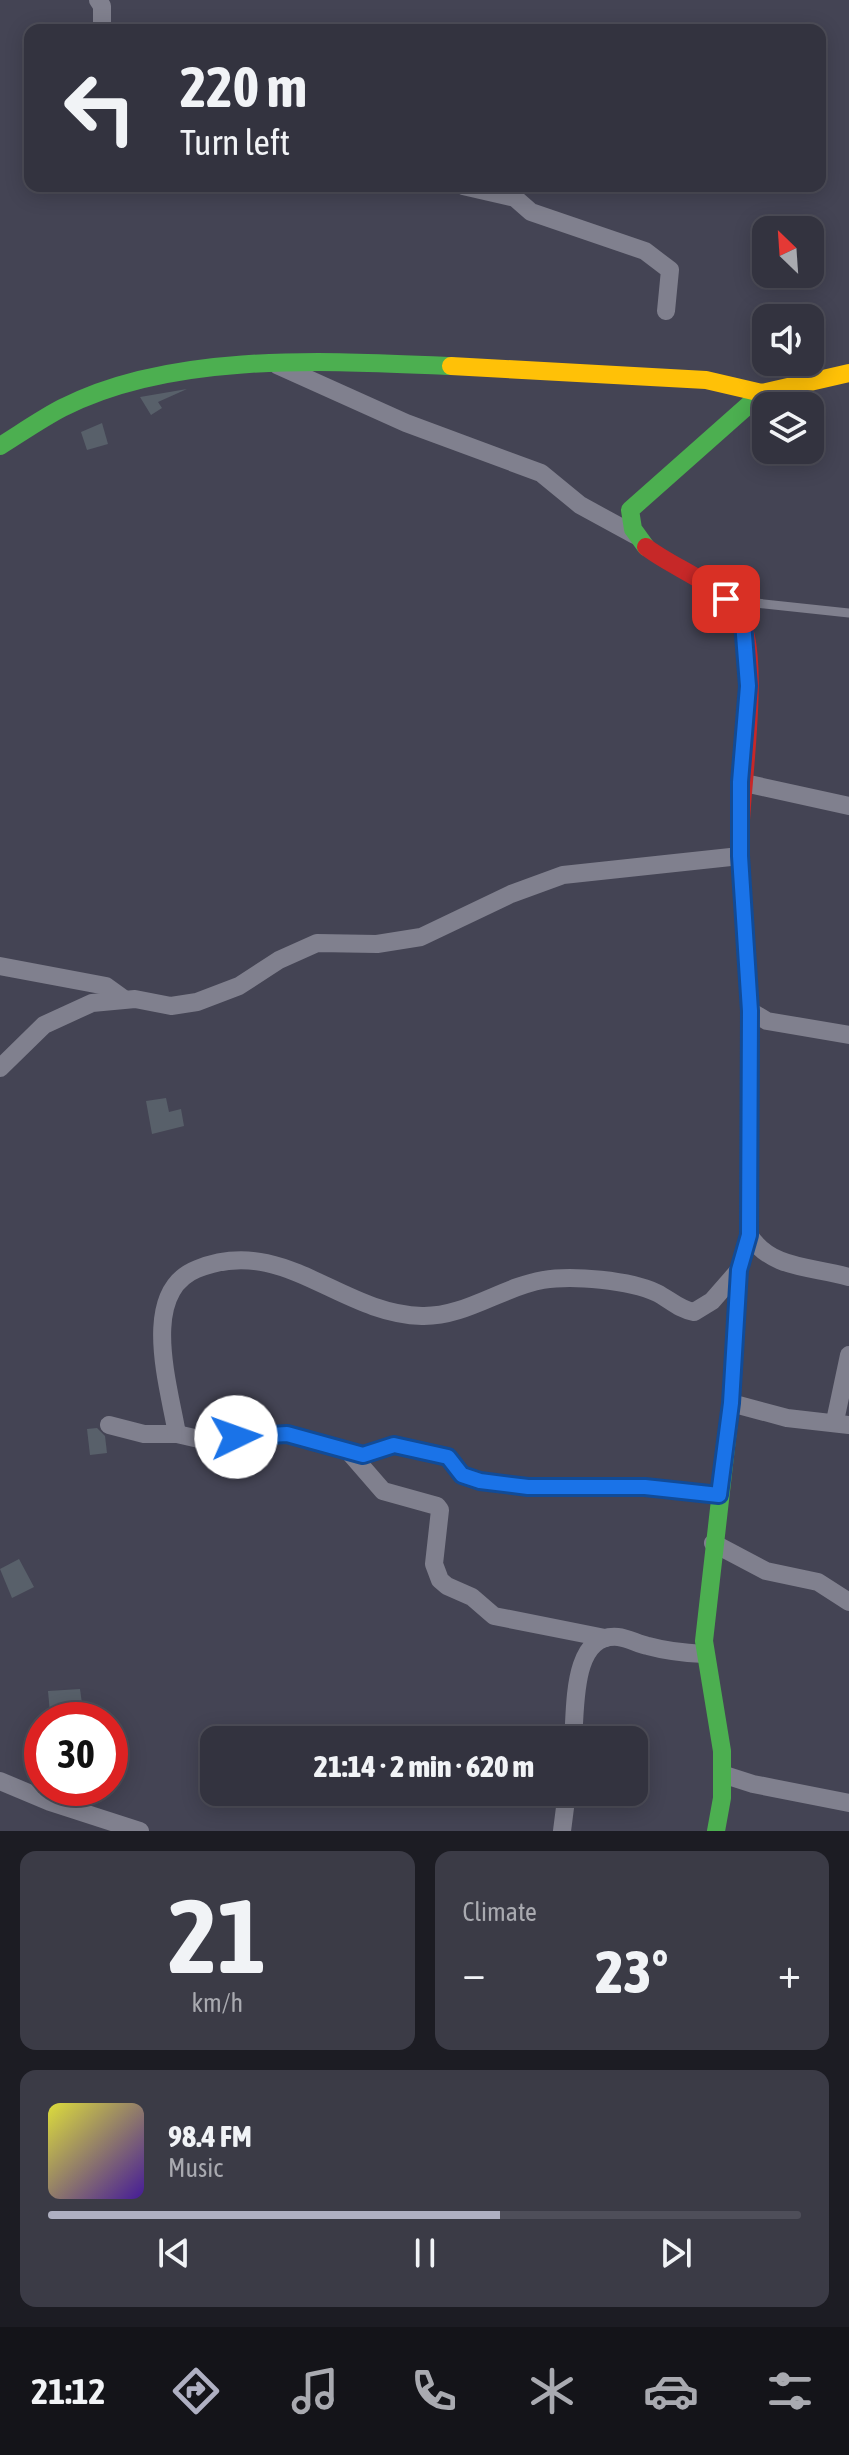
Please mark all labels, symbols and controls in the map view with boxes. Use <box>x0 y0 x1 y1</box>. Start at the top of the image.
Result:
text: 220 m <box>180 55 307 119</box>
icon: left <box>48 56 152 160</box>
text: Turn left <box>180 121 290 163</box>
north arrow <box>752 216 824 288</box>
map controls <box>752 216 824 464</box>
button: sound <box>752 304 824 376</box>
button: layers <box>752 392 824 464</box>
pin <box>692 565 760 633</box>
icon: arrive <box>704 577 748 621</box>
position arrow <box>194 1395 278 1479</box>
speed limit sign: 30 <box>24 1702 128 1806</box>
text: 21:14 · 2 min · 620 m <box>314 1749 534 1783</box>
text: 21 <box>168 1876 266 1995</box>
text: Climate <box>463 1897 537 1927</box>
text: 23° <box>595 1937 668 2006</box>
text: − <box>463 1947 485 1997</box>
text: + <box>778 1947 801 1997</box>
text: km/h <box>191 1988 243 2018</box>
text: 98.4 FM <box>168 2119 252 2153</box>
text: Music <box>168 2153 223 2183</box>
icon: previous <box>152 2231 196 2275</box>
icon: pause <box>403 2231 447 2275</box>
icon: next <box>654 2231 698 2275</box>
icon: directions <box>168 2363 224 2419</box>
icon: music <box>287 2363 343 2419</box>
icon: phone <box>406 2363 462 2419</box>
icon: climate <box>524 2363 580 2419</box>
icon: car <box>643 2363 699 2419</box>
icon: filters <box>762 2363 818 2419</box>
text: 21:12 <box>31 2370 105 2412</box>

